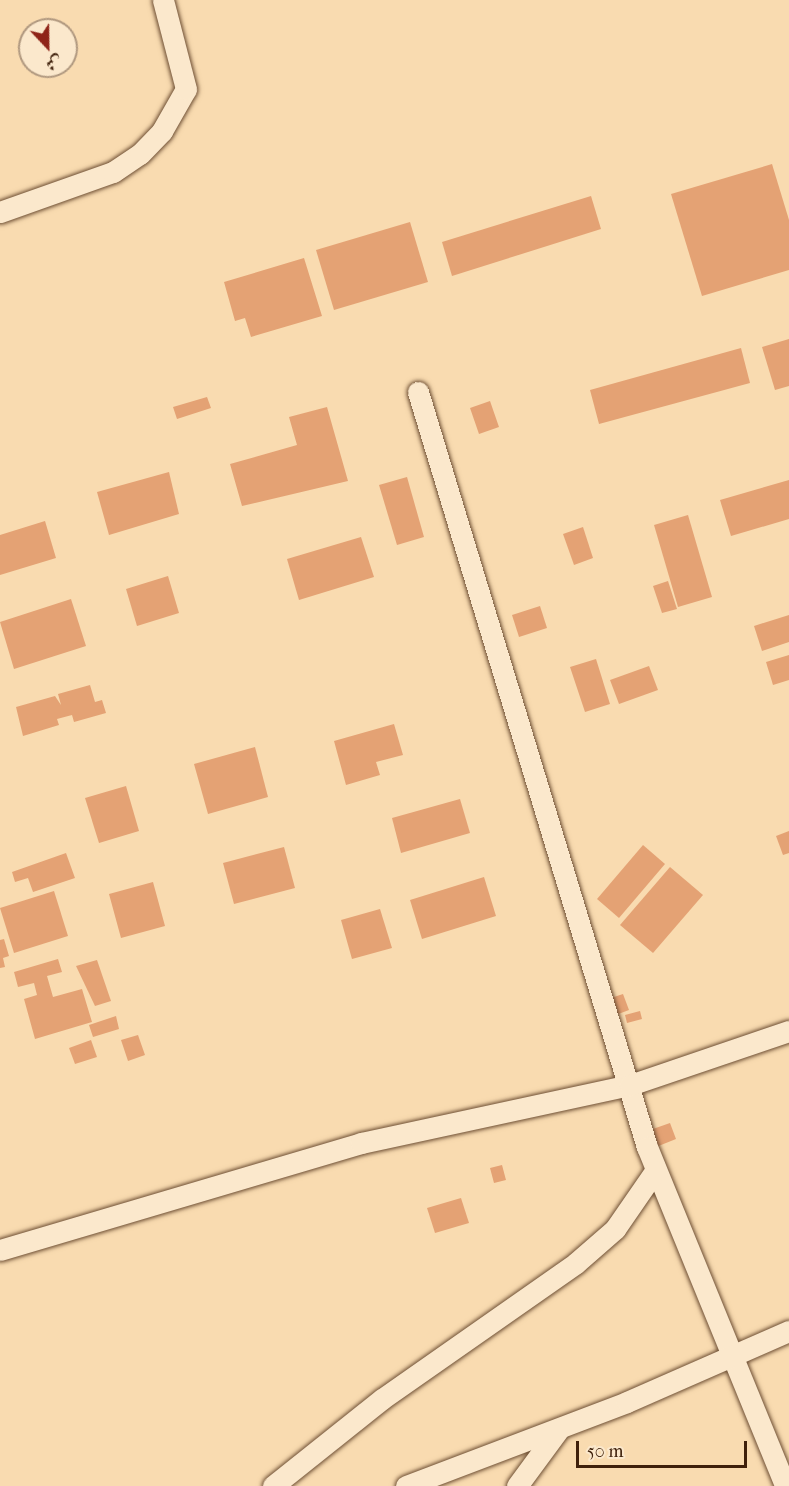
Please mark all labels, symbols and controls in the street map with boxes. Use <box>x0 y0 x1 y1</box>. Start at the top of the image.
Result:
north arrow <box>18 18 78 78</box>
text: ش <box>43 52 65 75</box>
scale bar <box>579 1429 750 1467</box>
text: 50 m <box>587 1441 623 1462</box>

